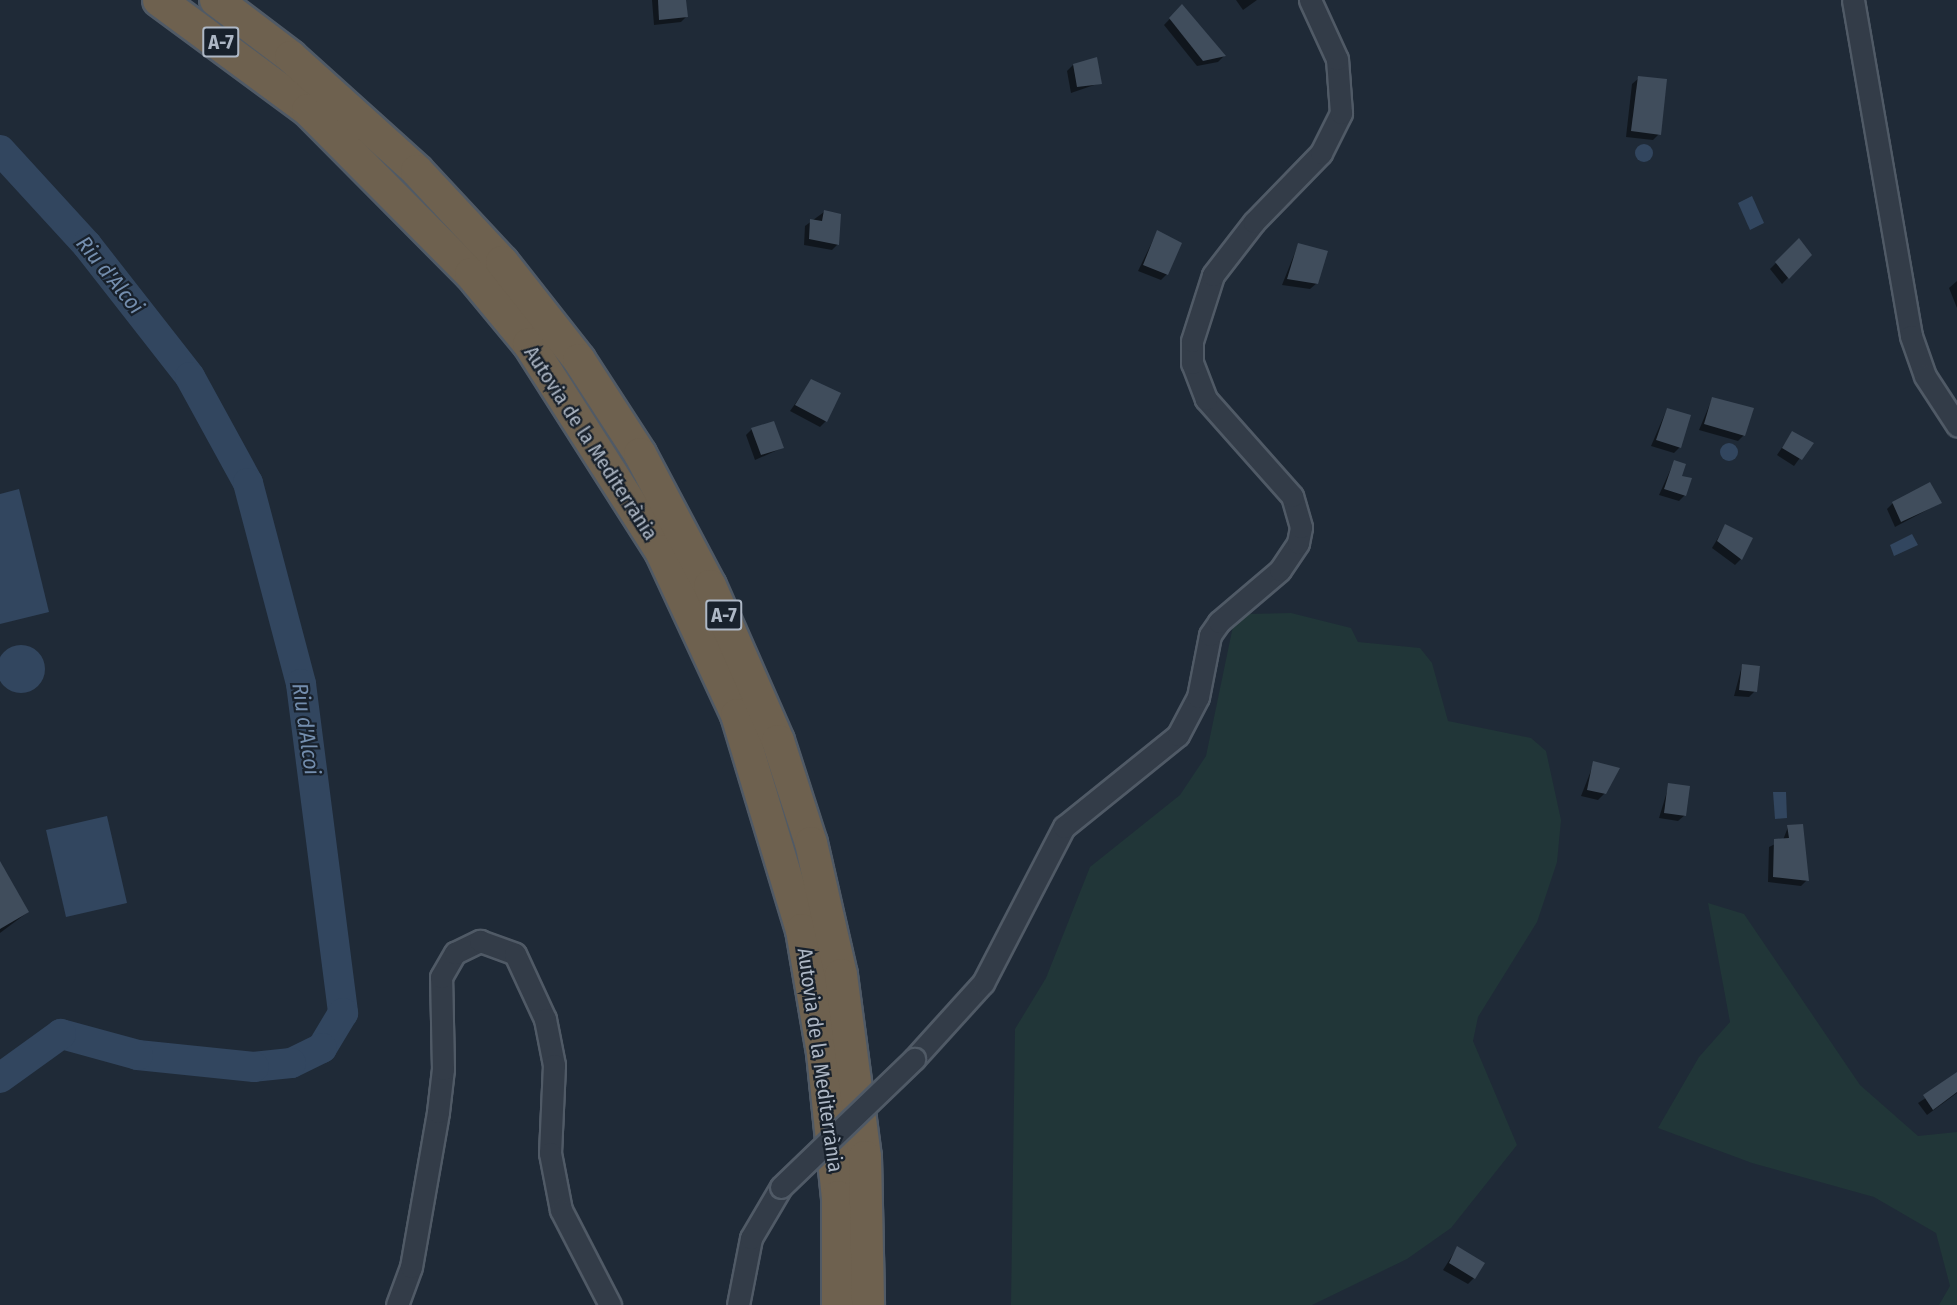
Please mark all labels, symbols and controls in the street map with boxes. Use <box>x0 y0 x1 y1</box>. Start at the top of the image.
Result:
road number: A-7 <box>202 25 240 59</box>
water label: Riu d'Alcoi <box>71 231 149 319</box>
street label: Autovia de la Mediterrània <box>519 341 663 545</box>
road number: A-7 <box>704 598 744 632</box>
water label: Riu d'Alcoi <box>286 681 326 777</box>
street label: Autovia de la Mediterrània <box>792 946 848 1174</box>

